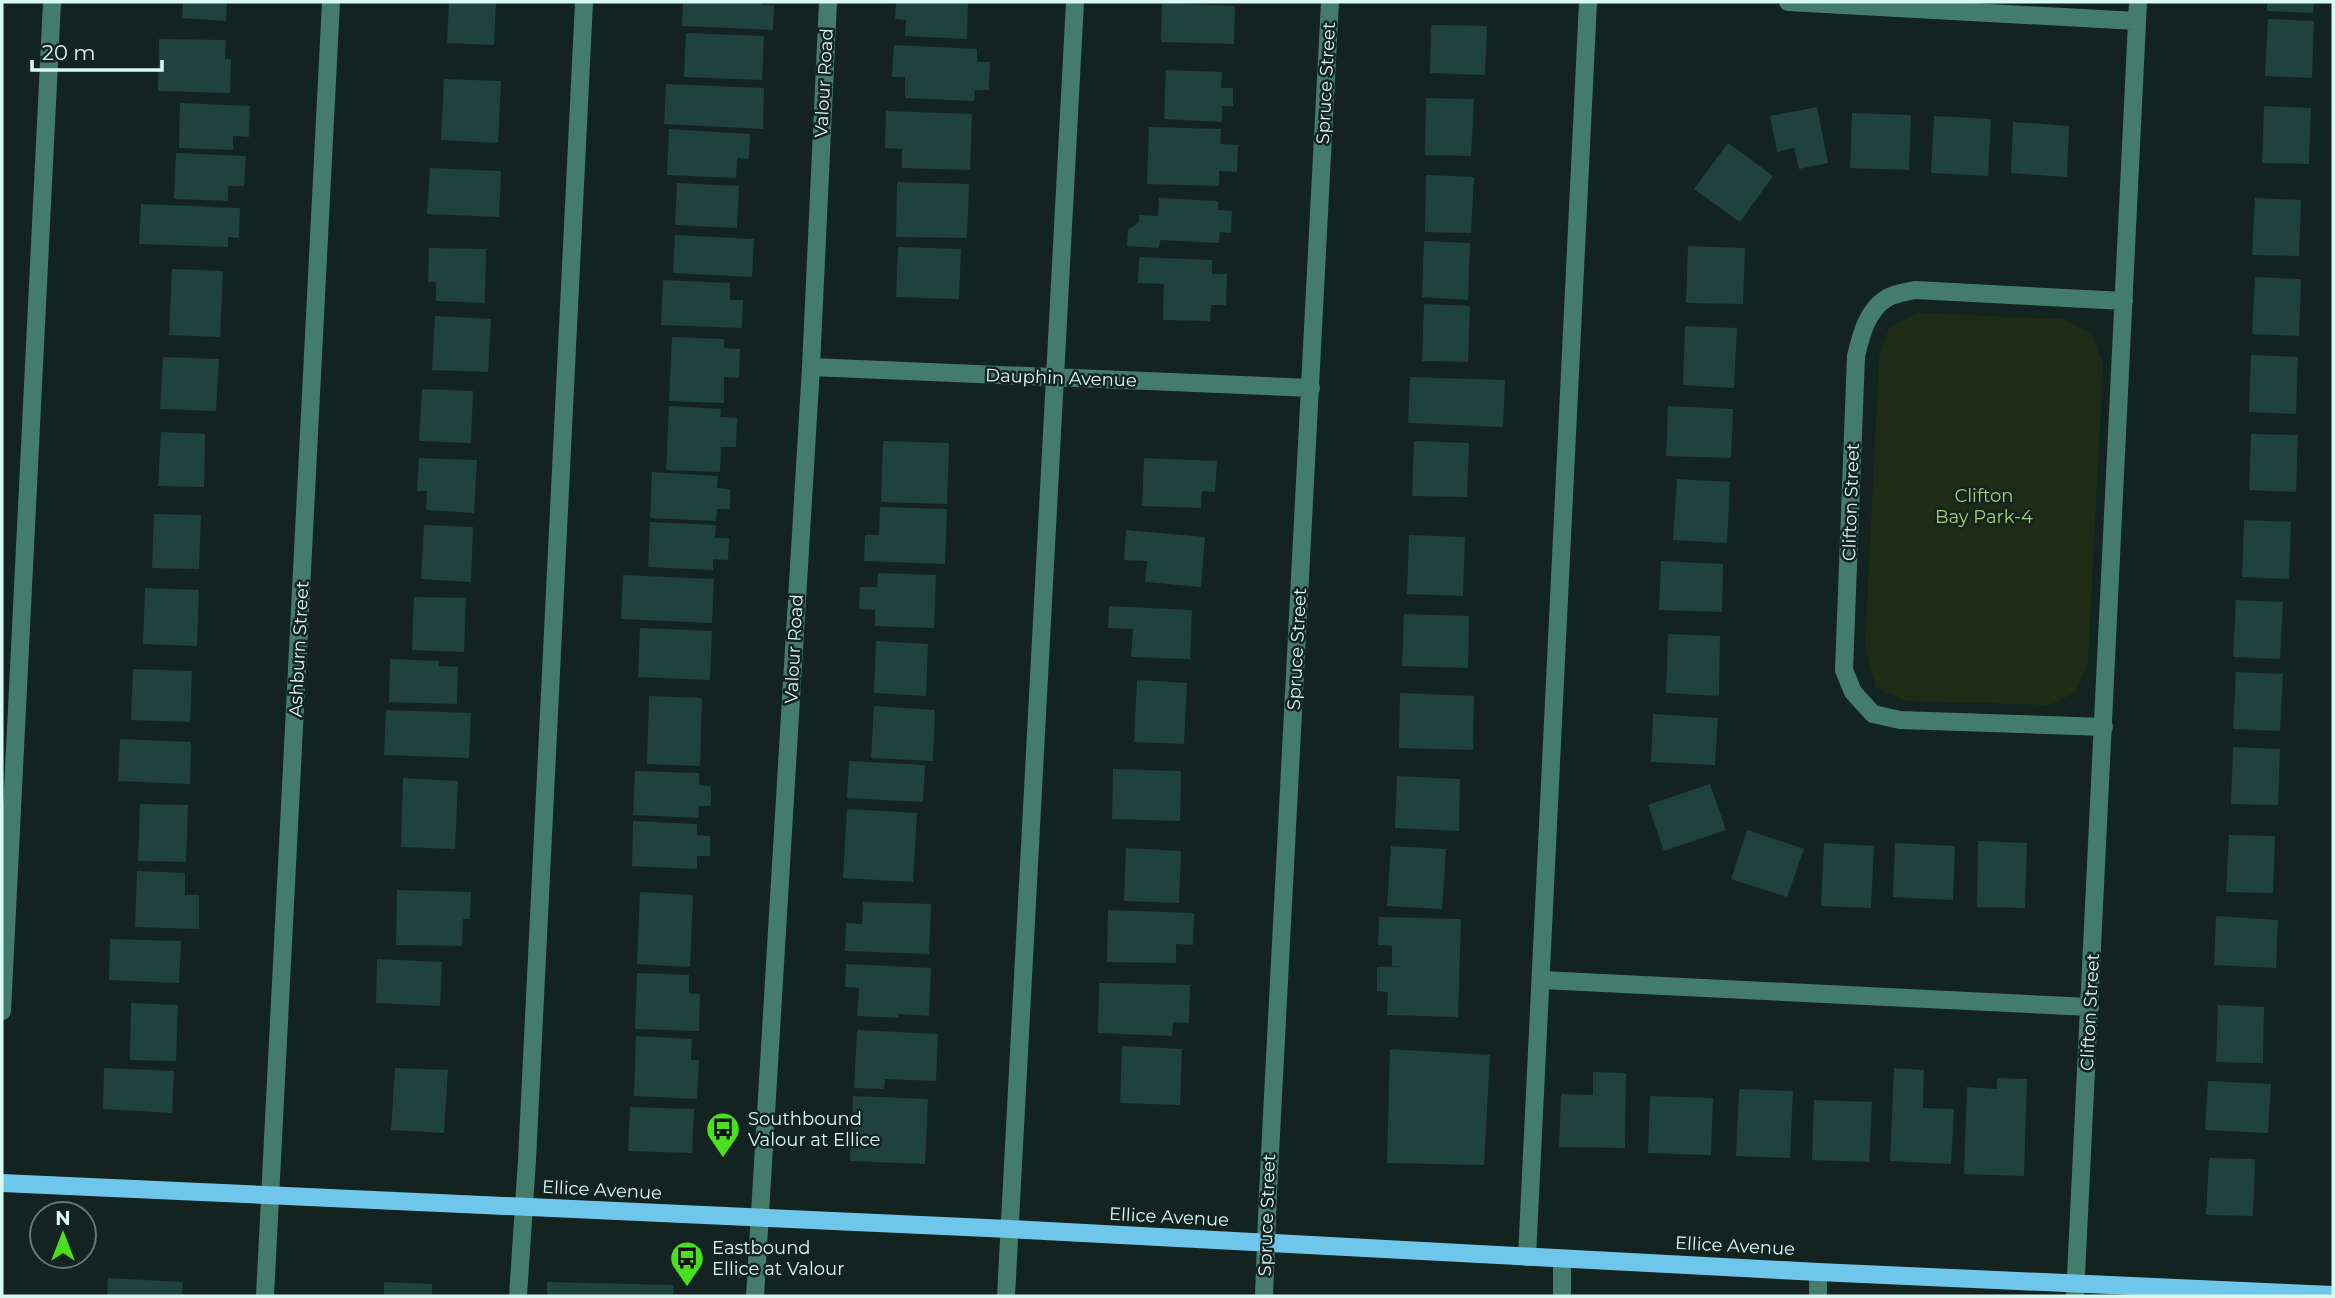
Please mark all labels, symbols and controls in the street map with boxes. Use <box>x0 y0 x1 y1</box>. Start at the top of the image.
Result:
street label: Spruce Street <box>1312 21 1340 145</box>
scale bar <box>32 28 161 72</box>
street label: Valour Road <box>810 28 838 138</box>
text: 20 m <box>42 40 96 65</box>
street label: Dauphin Avenue <box>985 364 1137 392</box>
street label: Clifton Street <box>1838 443 1864 561</box>
park label: Clifton Bay Park-4 <box>1935 485 2033 528</box>
street label: Ashburn Street <box>284 580 314 718</box>
street label: Spruce Street <box>1283 587 1311 711</box>
street label: Valour Road <box>780 594 808 704</box>
street label: Clifton Street <box>2076 952 2104 1072</box>
place label: Southbound Valour at Ellice <box>748 1108 881 1151</box>
bus stop icon: Southbound Valour at Ellice <box>704 1110 742 1159</box>
street label: Spruce Street <box>1254 1153 1280 1277</box>
street label: Ellice Avenue <box>541 1176 663 1204</box>
north arrow <box>28 1200 98 1270</box>
street label: Ellice Avenue <box>1108 1203 1230 1231</box>
text: N <box>55 1207 71 1230</box>
street label: Ellice Avenue <box>1674 1232 1796 1260</box>
place label: Eastbound Ellice at Valour <box>712 1237 844 1280</box>
bus stop icon: Eastbound Ellice at Valour <box>668 1239 706 1288</box>

